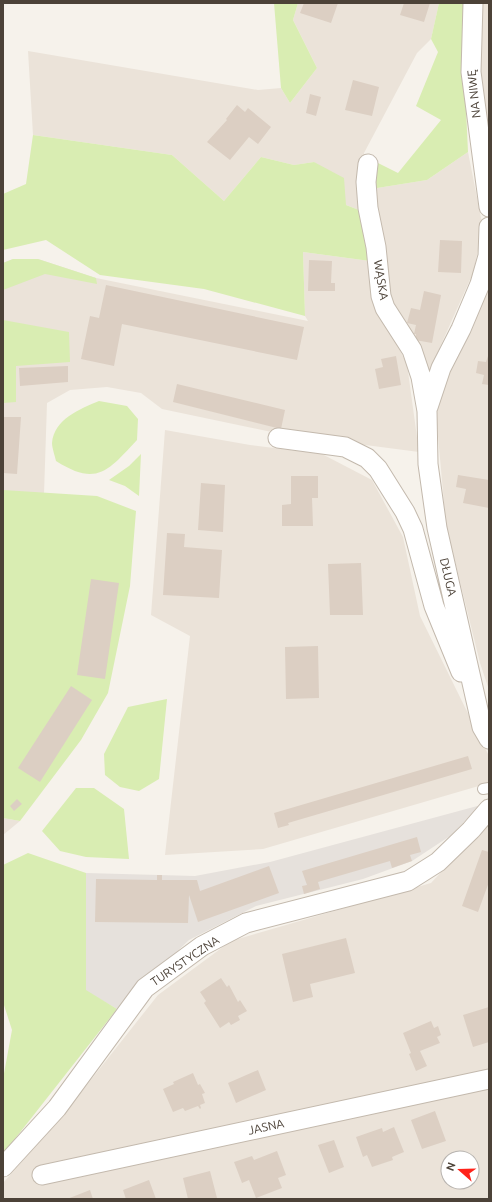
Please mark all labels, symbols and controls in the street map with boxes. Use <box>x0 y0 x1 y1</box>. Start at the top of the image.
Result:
street label: NA NIWĘ <box>464 69 483 119</box>
street label: WĄSKA <box>372 259 391 301</box>
street label: DŁUGA <box>438 557 459 597</box>
street label: TURYSTYCZNA <box>148 933 222 988</box>
street label: JASNA <box>247 1116 285 1137</box>
north arrow <box>440 1150 480 1190</box>
text: N <box>444 1161 458 1172</box>

